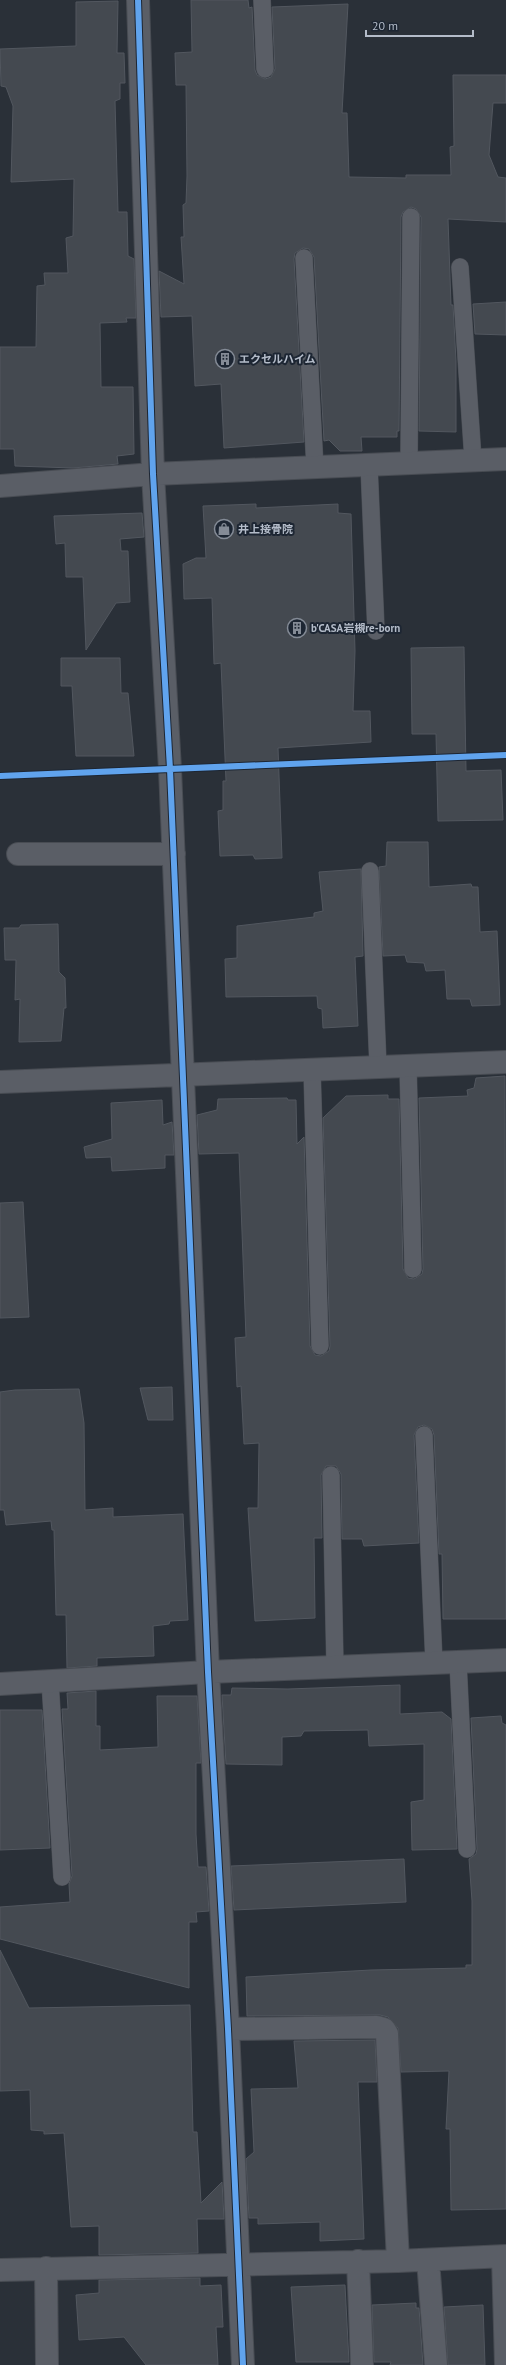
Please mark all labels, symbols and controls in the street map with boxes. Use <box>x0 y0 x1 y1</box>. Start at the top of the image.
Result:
scale bar <box>366 12 473 38</box>
text: 20 m <box>372 18 398 33</box>
building icon: エクセルハイム <box>214 348 236 370</box>
place label: エクセルハイム <box>239 352 316 366</box>
shop icon: 井上接骨院 <box>213 518 235 540</box>
place label: 井上接骨院 <box>238 522 293 536</box>
building icon: b'CASA岩槻re-born <box>286 617 308 639</box>
place label: b'CASA岩槻re-born <box>311 621 400 635</box>

